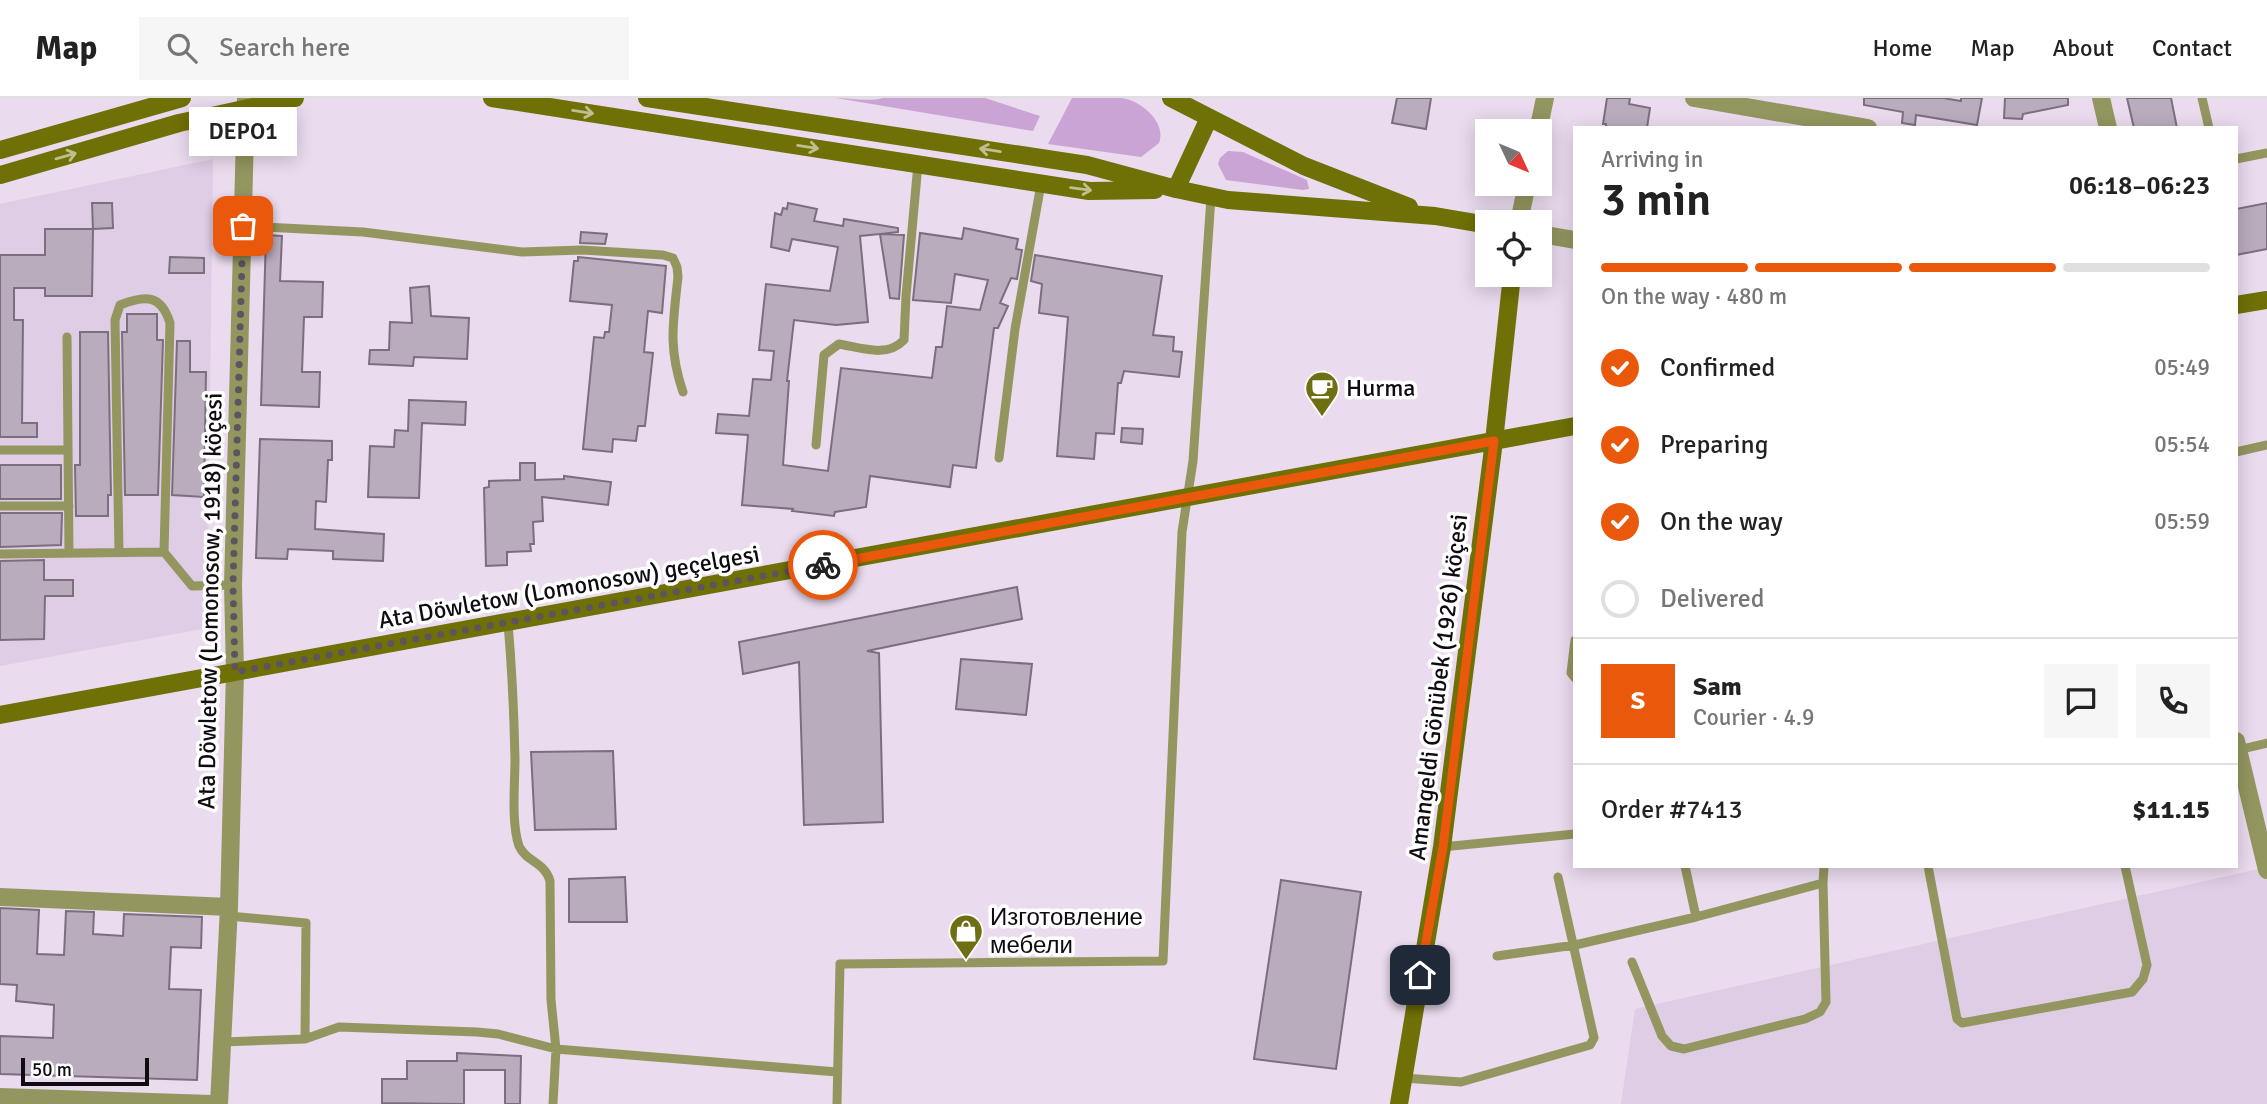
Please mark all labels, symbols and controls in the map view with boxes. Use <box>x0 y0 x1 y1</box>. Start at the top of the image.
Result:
search box <box>139 17 629 80</box>
text: Map <box>35 28 97 69</box>
icon: search <box>163 29 201 67</box>
text: Search here <box>219 32 350 64</box>
text: Home <box>1872 33 1932 63</box>
text: Map <box>1970 33 2015 63</box>
text: About <box>2053 33 2114 63</box>
text: Contact <box>2152 33 2232 63</box>
one-way arrow <box>571 106 594 119</box>
callout: DEPO1 <box>189 107 297 156</box>
text: DEPO1 <box>208 117 278 146</box>
north arrow <box>1475 119 1552 196</box>
map controls <box>1475 119 1552 287</box>
one-way arrow <box>796 141 819 154</box>
one-way arrow <box>979 144 1002 157</box>
text: Arriving in <box>1601 145 1703 174</box>
one-way arrow <box>54 148 76 161</box>
text: 06:18–06:23 <box>2069 170 2210 202</box>
text: 3 min <box>1601 172 1711 228</box>
one-way arrow <box>1069 183 1092 196</box>
pin <box>213 196 273 256</box>
icon: bag <box>224 207 262 245</box>
button: locate <box>1475 210 1552 287</box>
text: On the way · 480 m <box>1601 282 1787 311</box>
icon: check <box>1601 349 1639 387</box>
text: Confirmed <box>1660 352 1775 384</box>
text: 05:49 <box>2154 353 2210 382</box>
cafe icon: Hurma <box>1303 369 1341 418</box>
place label: Hurma <box>1346 373 1415 403</box>
street label: Ata Döwletow (Lomonosow, 1918) köçesi <box>191 392 229 810</box>
icon: check <box>1601 426 1639 464</box>
text: Preparing <box>1660 429 1768 461</box>
text: 05:54 <box>2154 430 2210 459</box>
icon: check <box>1601 503 1639 541</box>
text: On the way <box>1660 506 1783 538</box>
text: 05:59 <box>2154 507 2210 536</box>
street label: Amangeldi Gönübek (1926) köçesi <box>1402 512 1474 862</box>
courier <box>788 530 858 600</box>
street label: Ata Döwletow (Lomonosow) geçelgesi <box>376 539 762 635</box>
icon: bike <box>804 546 842 584</box>
text: Delivered <box>1660 583 1765 615</box>
button: chat <box>2044 664 2118 738</box>
button: phone <box>2136 664 2210 738</box>
text: Sam <box>1693 671 1742 703</box>
text: S <box>1631 685 1645 717</box>
text: Courier · 4.9 <box>1693 703 1814 732</box>
text: Order #7413 <box>1601 794 1742 826</box>
text: $11.15 <box>2132 794 2210 826</box>
place label: Изготовление мебели <box>990 902 1143 960</box>
shop icon: Изготовление мебели <box>947 912 985 961</box>
pin <box>1390 945 1450 1005</box>
icon: home <box>1401 956 1439 994</box>
scale bar <box>21 1055 149 1087</box>
text: 50 m <box>32 1058 72 1082</box>

